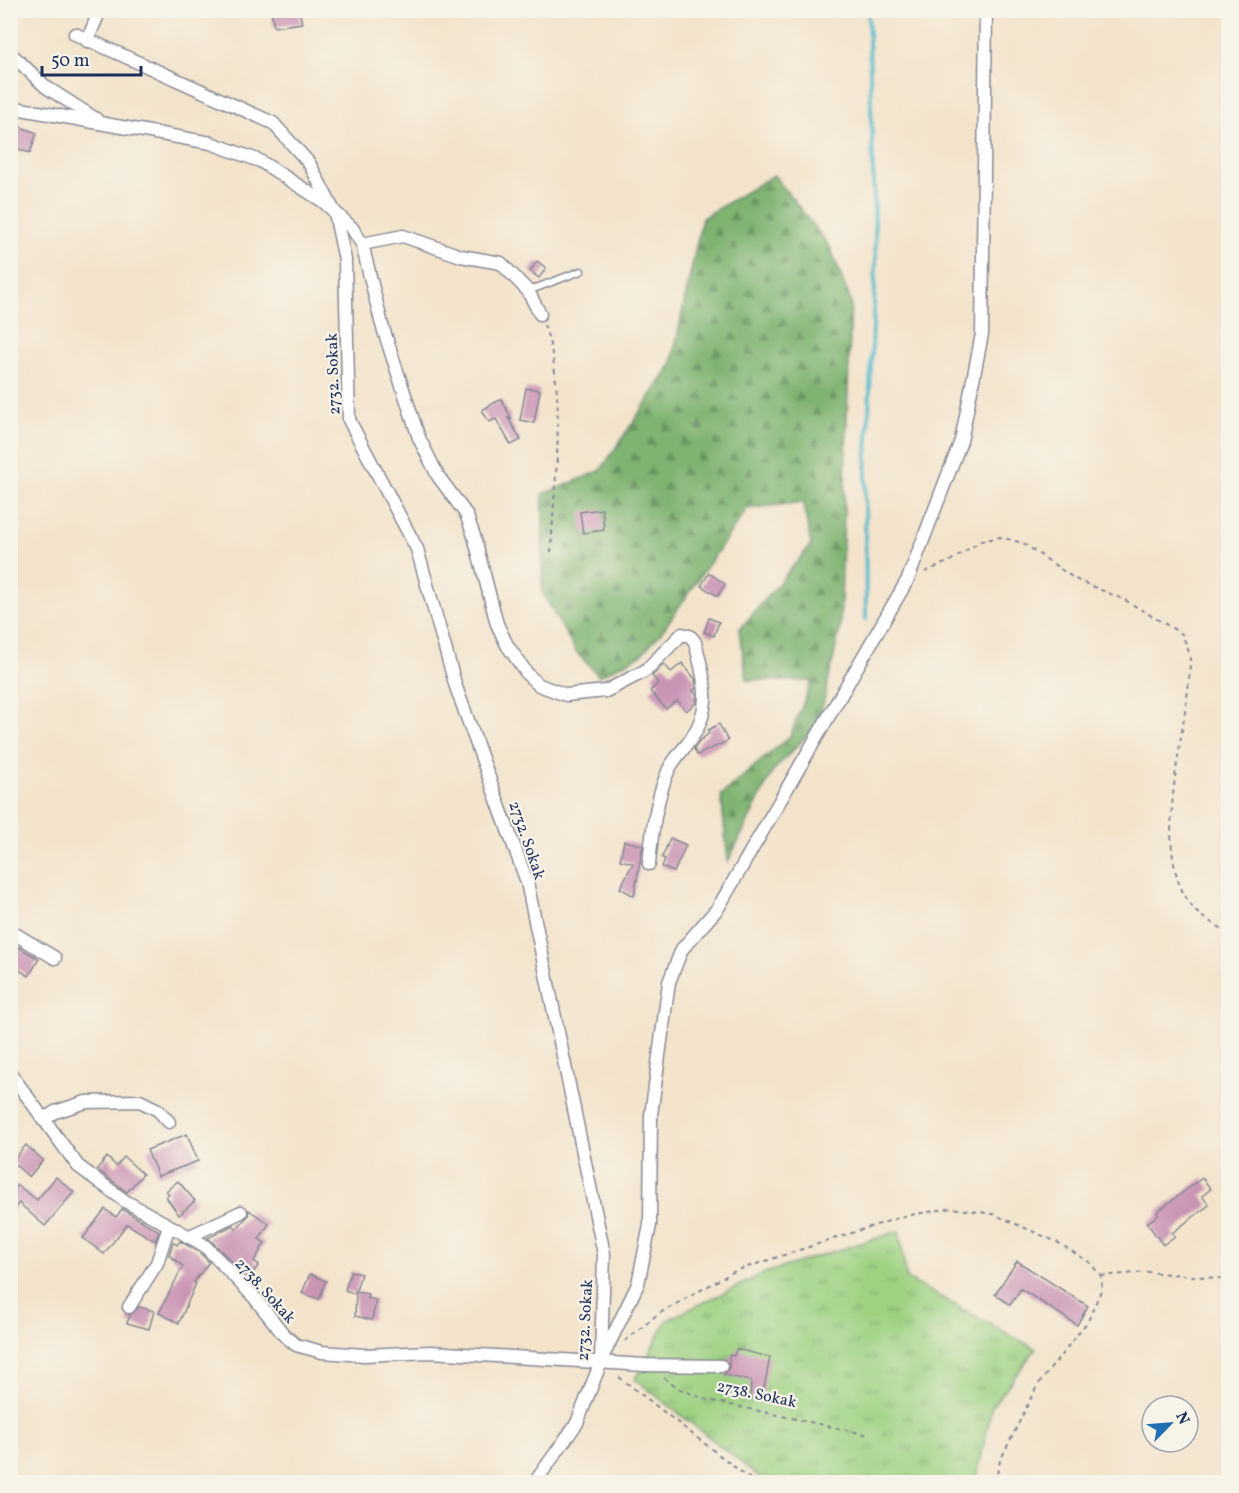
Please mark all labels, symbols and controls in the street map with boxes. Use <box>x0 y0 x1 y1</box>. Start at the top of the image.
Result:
scale bar <box>42 39 141 77</box>
text: 50 m <box>51 49 90 74</box>
street label: 2732. Sokak <box>322 332 346 415</box>
street label: 2732. Sokak <box>502 798 550 883</box>
street label: 2738. Sokak <box>229 1254 300 1329</box>
street label: 2732. Sokak <box>573 1278 599 1362</box>
street label: 2738. Sokak <box>714 1376 799 1414</box>
north arrow <box>1140 1394 1200 1454</box>
text: N <box>1169 1409 1194 1429</box>

